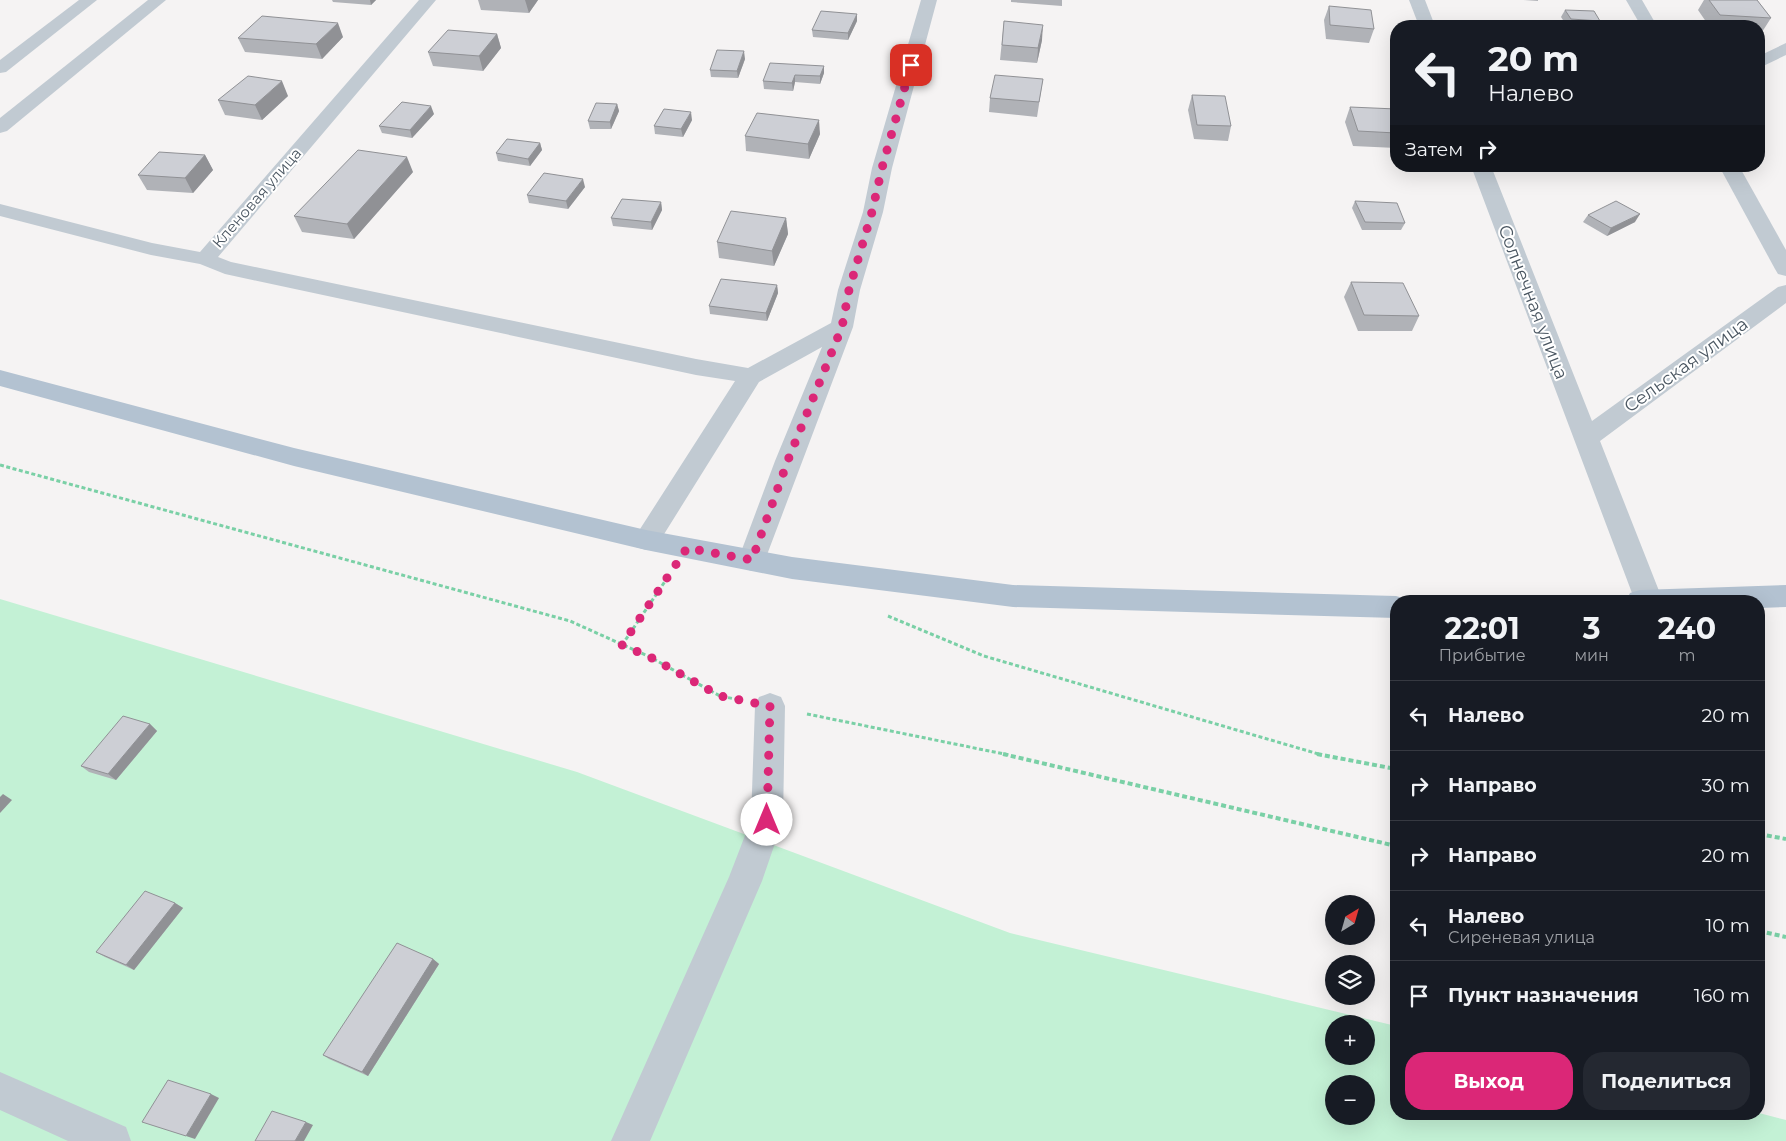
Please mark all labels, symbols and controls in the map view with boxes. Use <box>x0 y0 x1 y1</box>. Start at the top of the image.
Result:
text: 20 m <box>1488 37 1579 80</box>
icon: left <box>1405 40 1470 105</box>
pin <box>890 44 932 86</box>
icon: arrive <box>897 51 925 79</box>
text: Налево <box>1488 80 1574 107</box>
icon: right <box>1473 135 1501 163</box>
text: Затем <box>1405 138 1463 161</box>
street label: Кленовая улица <box>208 144 305 252</box>
street label: Солнечная улица <box>1493 222 1573 382</box>
street label: Сельская улица <box>1620 313 1752 417</box>
text: 22:01 <box>1445 610 1520 647</box>
text: 3 <box>1583 610 1601 647</box>
text: 240 <box>1658 610 1716 647</box>
text: Прибытие <box>1439 646 1526 665</box>
text: мин <box>1574 646 1609 665</box>
text: m <box>1678 646 1695 665</box>
icon: left <box>1405 702 1433 730</box>
text: Налево <box>1448 704 1524 727</box>
text: 20 m <box>1702 704 1750 727</box>
icon: right <box>1405 772 1433 800</box>
text: Направо <box>1448 774 1537 797</box>
text: 30 m <box>1702 774 1750 797</box>
position arrow <box>740 793 792 845</box>
icon: right <box>1405 842 1433 870</box>
text: Направо <box>1448 844 1537 867</box>
text: 20 m <box>1702 844 1750 867</box>
north arrow <box>1325 895 1375 945</box>
map controls <box>1325 895 1375 1125</box>
text: Налево <box>1448 905 1524 928</box>
icon: left <box>1405 912 1433 940</box>
text: 10 m <box>1705 914 1750 937</box>
text: Сиреневая улица <box>1448 928 1595 947</box>
button: layers <box>1325 955 1375 1005</box>
icon: arrive <box>1405 982 1433 1010</box>
text: Пункт назначения <box>1448 984 1639 1007</box>
text: 160 m <box>1694 984 1750 1007</box>
button: + <box>1325 1015 1375 1065</box>
button: Выход <box>1405 1052 1573 1110</box>
button: Поделиться <box>1583 1052 1750 1110</box>
button: − <box>1325 1075 1375 1125</box>

